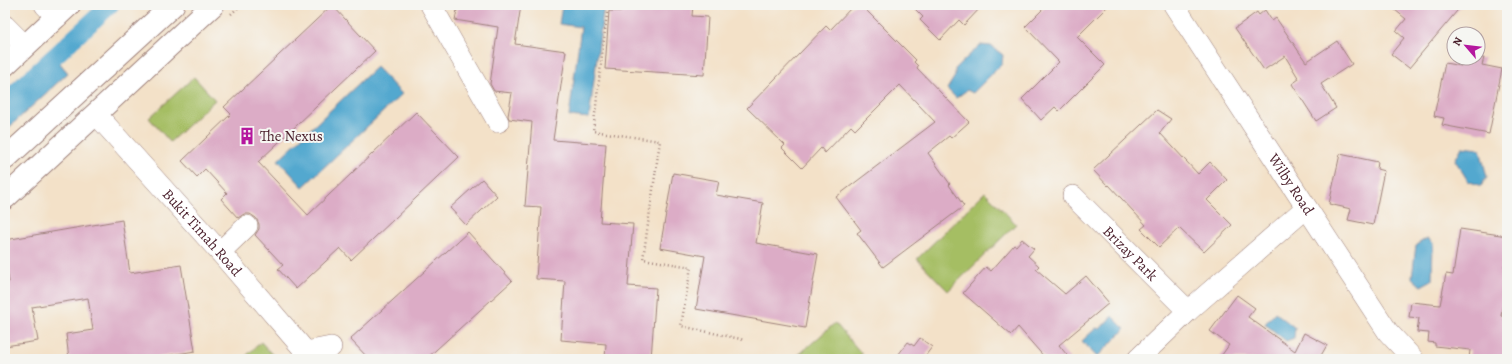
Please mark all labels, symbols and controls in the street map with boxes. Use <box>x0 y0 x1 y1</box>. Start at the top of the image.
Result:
north arrow <box>1446 26 1486 66</box>
text: N <box>1449 34 1466 49</box>
building icon: The Nexus <box>237 126 257 146</box>
place label: The Nexus <box>260 126 323 146</box>
street label: Wilby Road <box>1263 149 1319 219</box>
street label: Bukit Timah Road <box>158 185 247 281</box>
street label: Brizay Park <box>1098 221 1163 286</box>

